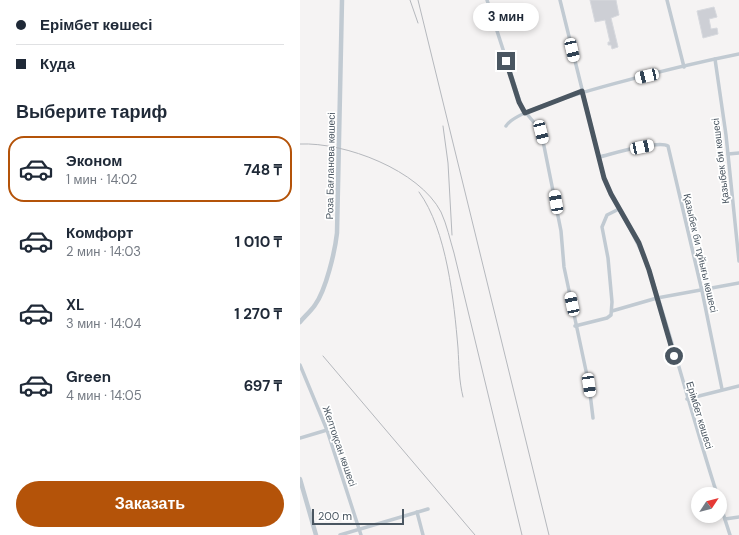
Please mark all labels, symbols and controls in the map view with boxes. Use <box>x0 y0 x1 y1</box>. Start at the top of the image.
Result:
callout: 3 мин <box>473 3 539 31</box>
text: 3 мин <box>488 8 524 25</box>
text: Ерімбет көшесі <box>40 15 152 35</box>
car <box>563 37 581 63</box>
route end <box>497 52 515 70</box>
text: Куда <box>40 54 75 74</box>
car <box>634 67 660 85</box>
text: Выберите тариф <box>16 100 167 124</box>
street label: Роза Бағланова көшесі <box>323 112 338 220</box>
street label: Қазыбек би көшесі <box>709 117 732 204</box>
car <box>532 119 550 145</box>
car <box>629 139 655 155</box>
icon: car <box>18 151 54 187</box>
text: Эконом <box>66 151 122 171</box>
text: 748 ₸ <box>244 160 282 180</box>
text: 1 мин · 14:02 <box>66 171 137 188</box>
car <box>548 189 564 215</box>
street label: Қазыбек би тұйығы көшесі <box>680 192 721 314</box>
icon: car <box>18 223 54 259</box>
text: Комфорт <box>66 223 133 243</box>
text: 1 010 ₸ <box>235 232 282 252</box>
text: 2 мин · 14:03 <box>66 243 141 260</box>
car <box>564 291 580 317</box>
icon: car <box>18 295 54 331</box>
text: XL <box>66 295 84 315</box>
text: 1 270 ₸ <box>234 304 282 324</box>
text: 3 мин · 14:04 <box>66 315 141 332</box>
route start <box>665 347 683 365</box>
icon: car <box>18 367 54 403</box>
text: Green <box>66 367 111 387</box>
car <box>581 372 597 398</box>
text: 697 ₸ <box>244 376 282 396</box>
street label: Ерімбет көшесі <box>683 380 716 451</box>
text: 4 мин · 14:05 <box>66 387 142 404</box>
street label: Желтоқсан көшесі <box>320 404 359 488</box>
button: Заказать <box>16 481 284 527</box>
north arrow <box>691 487 727 523</box>
map controls <box>691 487 727 523</box>
scale bar <box>312 507 404 526</box>
text: 200 m <box>318 509 352 523</box>

